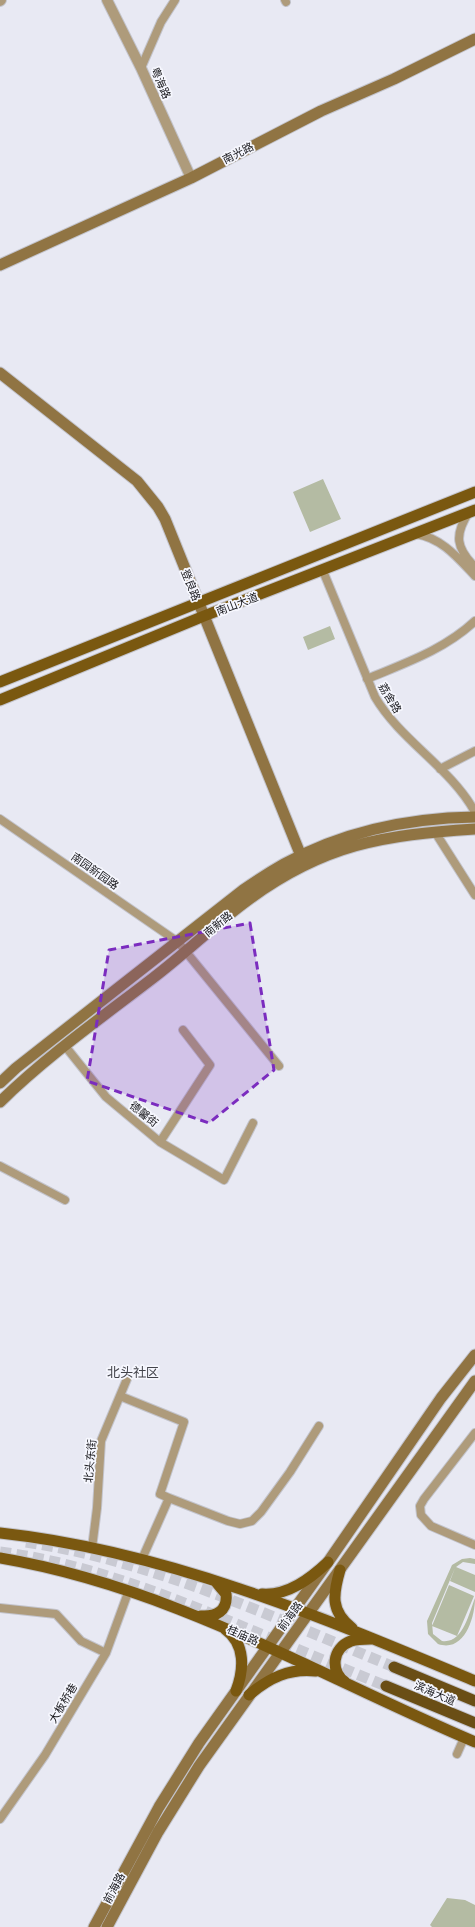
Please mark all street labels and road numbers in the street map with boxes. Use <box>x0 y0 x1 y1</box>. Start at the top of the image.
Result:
street label: 粤海路 <box>148 65 173 101</box>
street label: 南光路 <box>221 140 256 167</box>
street label: 登良路 <box>178 567 203 603</box>
street label: 南山大道 <box>214 591 260 618</box>
street label: 荔舍路 <box>376 681 404 716</box>
street label: 南园新园路 <box>68 850 121 893</box>
street label: 南新路 <box>201 909 235 940</box>
street label: 德馨街 <box>127 1099 161 1130</box>
street label: 北头东街 <box>82 1439 99 1484</box>
street label: 前海路 <box>275 1599 305 1633</box>
street label: 桂庙路 <box>225 1623 261 1648</box>
street label: 滨海大道 <box>412 1679 458 1708</box>
street label: 大板桥巷 <box>47 1681 80 1725</box>
street label: 前海路 <box>101 1871 128 1906</box>

